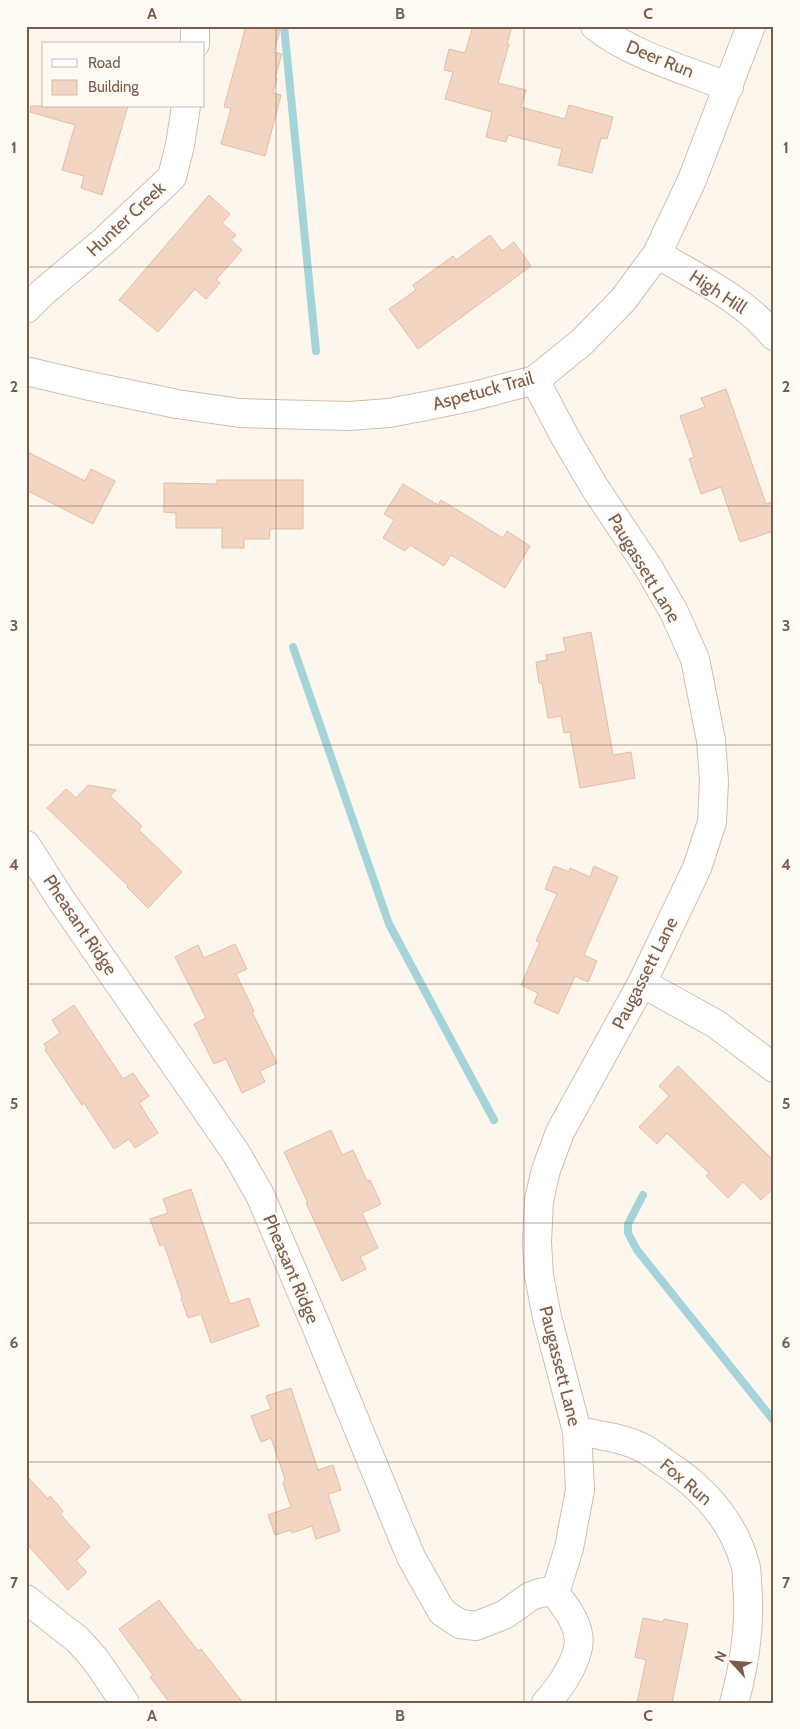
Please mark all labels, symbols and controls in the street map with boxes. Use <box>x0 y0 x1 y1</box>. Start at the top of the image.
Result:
text: A <box>147 4 157 23</box>
text: B <box>395 4 405 23</box>
text: C <box>643 4 653 23</box>
street label: Deer Run <box>623 35 697 83</box>
legend <box>42 42 205 108</box>
text: Road <box>88 54 121 72</box>
text: Building <box>88 78 139 96</box>
text: 1 <box>11 138 17 157</box>
text: 1 <box>783 138 789 157</box>
street label: Hunter Creek <box>82 176 171 261</box>
street label: High Hill <box>685 265 751 319</box>
street label: Aspetuck Trail <box>430 367 537 415</box>
text: 2 <box>10 377 18 396</box>
text: 2 <box>782 377 790 396</box>
street label: Paugassett Lane <box>603 510 685 626</box>
text: 3 <box>10 616 18 635</box>
text: 3 <box>782 616 790 635</box>
text: 4 <box>9 855 19 874</box>
text: 4 <box>781 855 791 874</box>
street label: Pheasant Ridge <box>38 870 122 980</box>
street label: Paugassett Lane <box>607 913 683 1033</box>
text: 5 <box>10 1094 18 1113</box>
text: 5 <box>782 1094 790 1113</box>
street label: Pheasant Ridge <box>258 1211 324 1327</box>
street label: Paugassett Lane <box>534 1304 586 1428</box>
text: 6 <box>10 1333 19 1352</box>
text: 6 <box>782 1333 791 1352</box>
street label: Fox Run <box>656 1454 716 1510</box>
text: 7 <box>10 1573 19 1592</box>
text: 7 <box>782 1573 791 1592</box>
north arrow <box>708 1636 758 1686</box>
text: N <box>710 1648 731 1665</box>
text: A <box>147 1706 157 1725</box>
text: B <box>395 1706 405 1725</box>
text: C <box>643 1706 653 1725</box>

